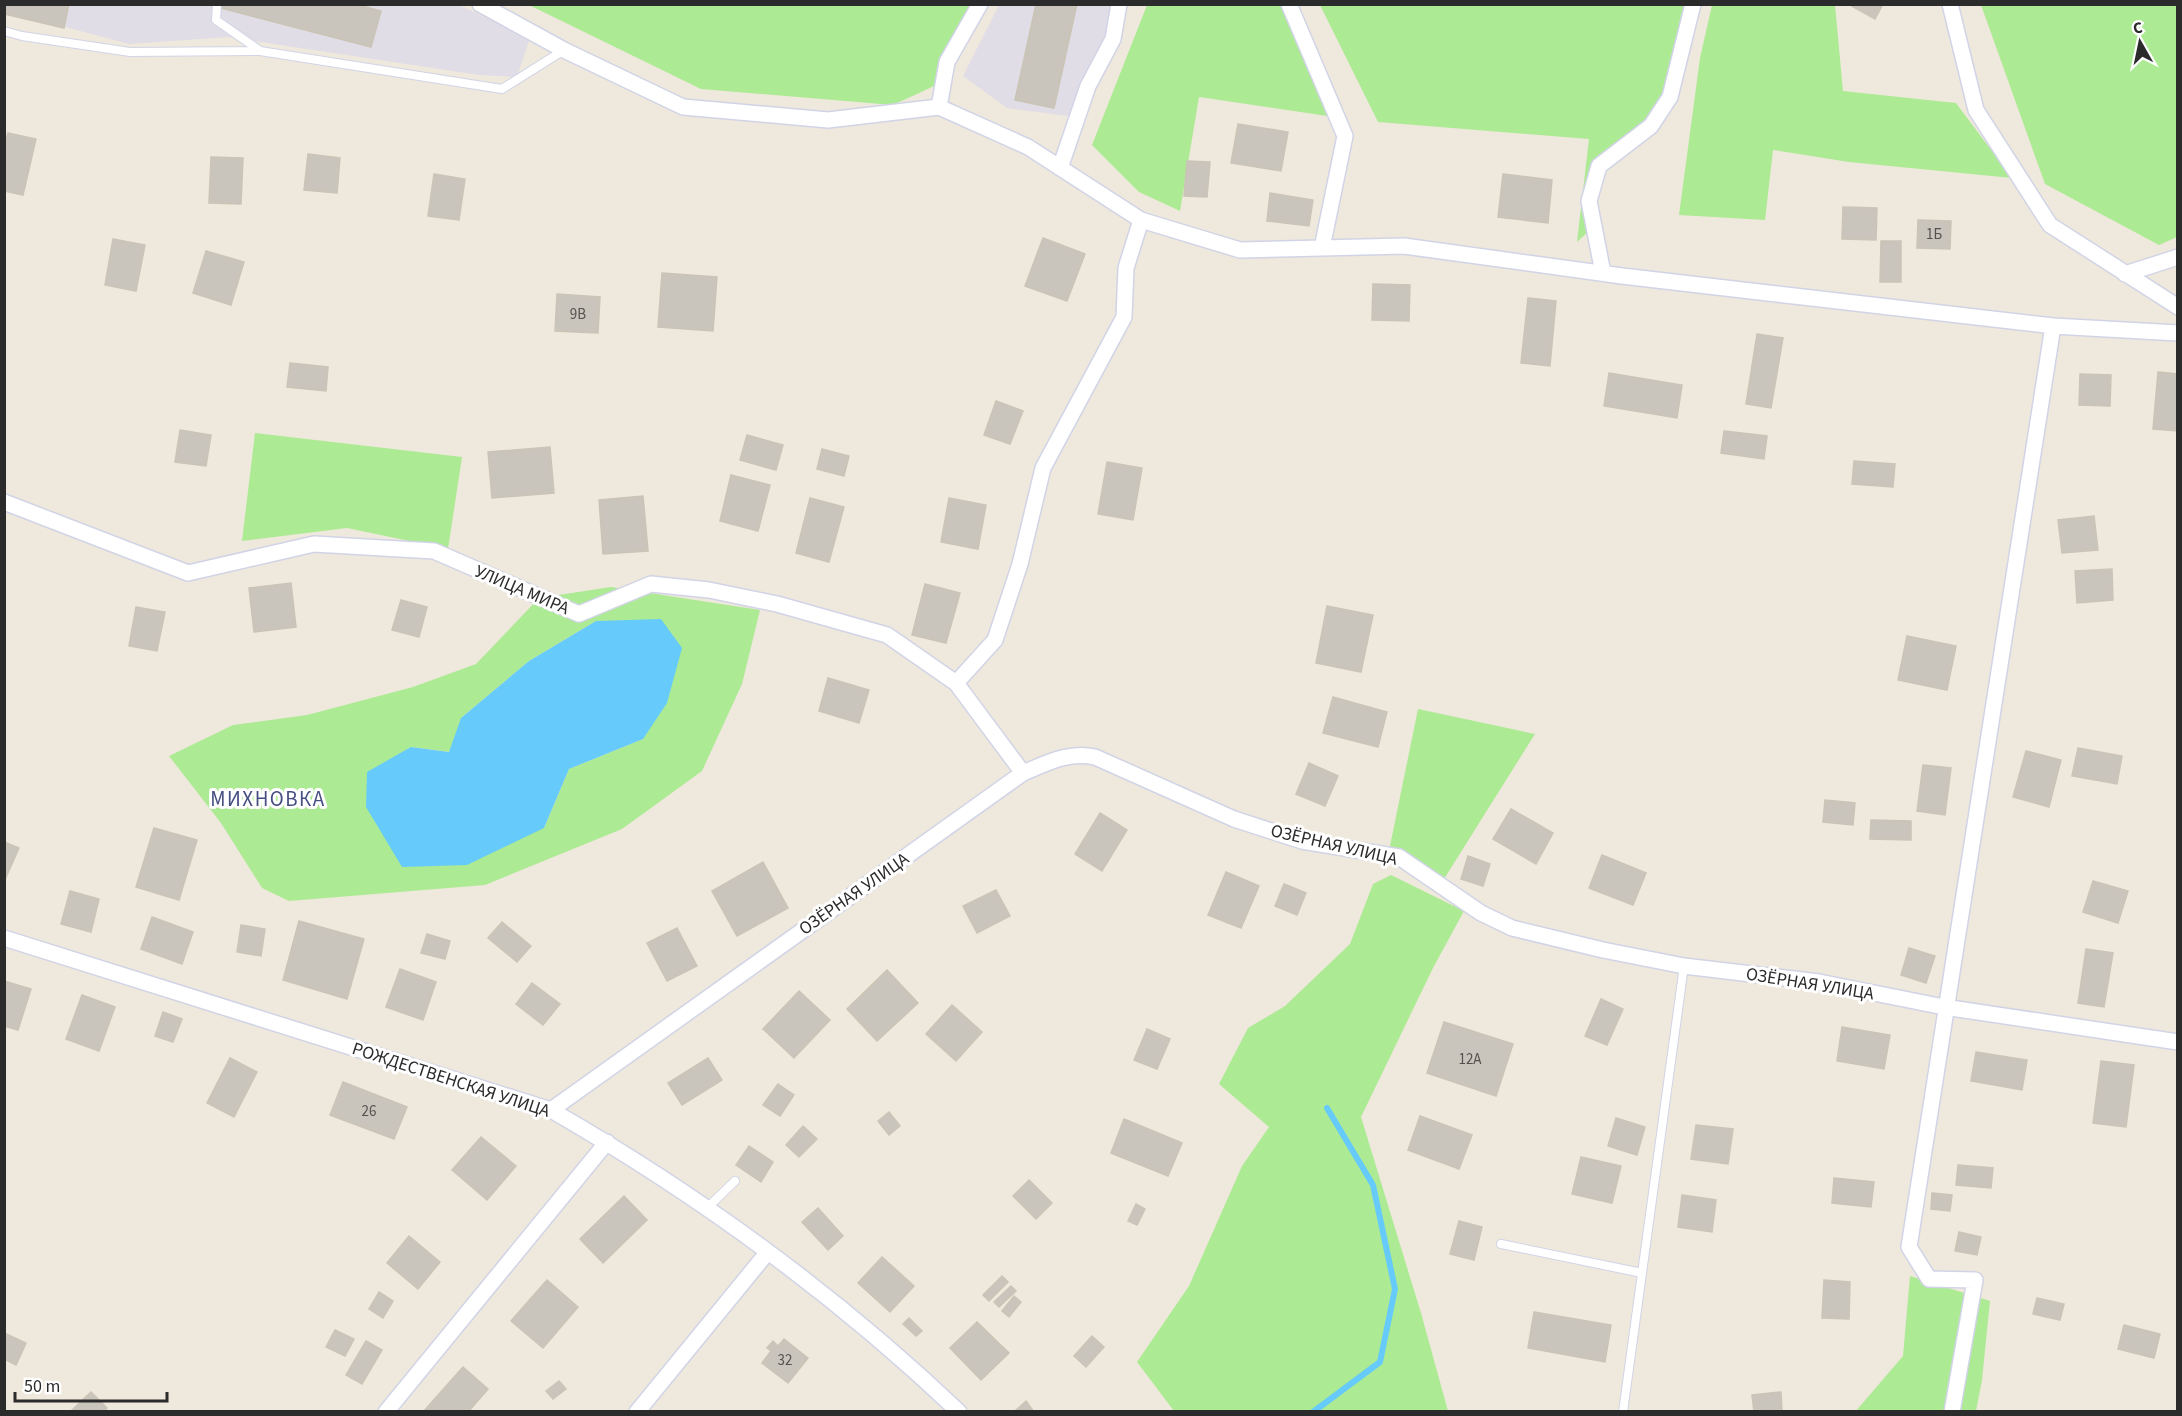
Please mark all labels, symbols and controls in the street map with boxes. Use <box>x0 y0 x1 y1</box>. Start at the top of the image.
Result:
north arrow <box>2110 12 2170 72</box>
text: С <box>2131 17 2144 40</box>
house number: 1Б <box>1926 224 1942 245</box>
house number: 9В <box>570 304 586 325</box>
street label: УЛИЦА МИРА <box>471 559 573 621</box>
district label: МИХНОВКА <box>210 784 326 814</box>
street label: ОЗЁРНАЯ УЛИЦА <box>1268 818 1400 872</box>
street label: ОЗЁРНАЯ УЛИЦА <box>794 847 914 941</box>
street label: ОЗЁРНАЯ УЛИЦА <box>1744 962 1876 1006</box>
street label: РОЖДЕСТВЕНСКАЯ УЛИЦА <box>349 1036 553 1124</box>
house number: 12А <box>1458 1049 1482 1070</box>
house number: 26 <box>362 1101 376 1122</box>
house number: 32 <box>778 1350 792 1371</box>
scale bar <box>15 1365 166 1403</box>
text: 50 m <box>24 1374 60 1399</box>

